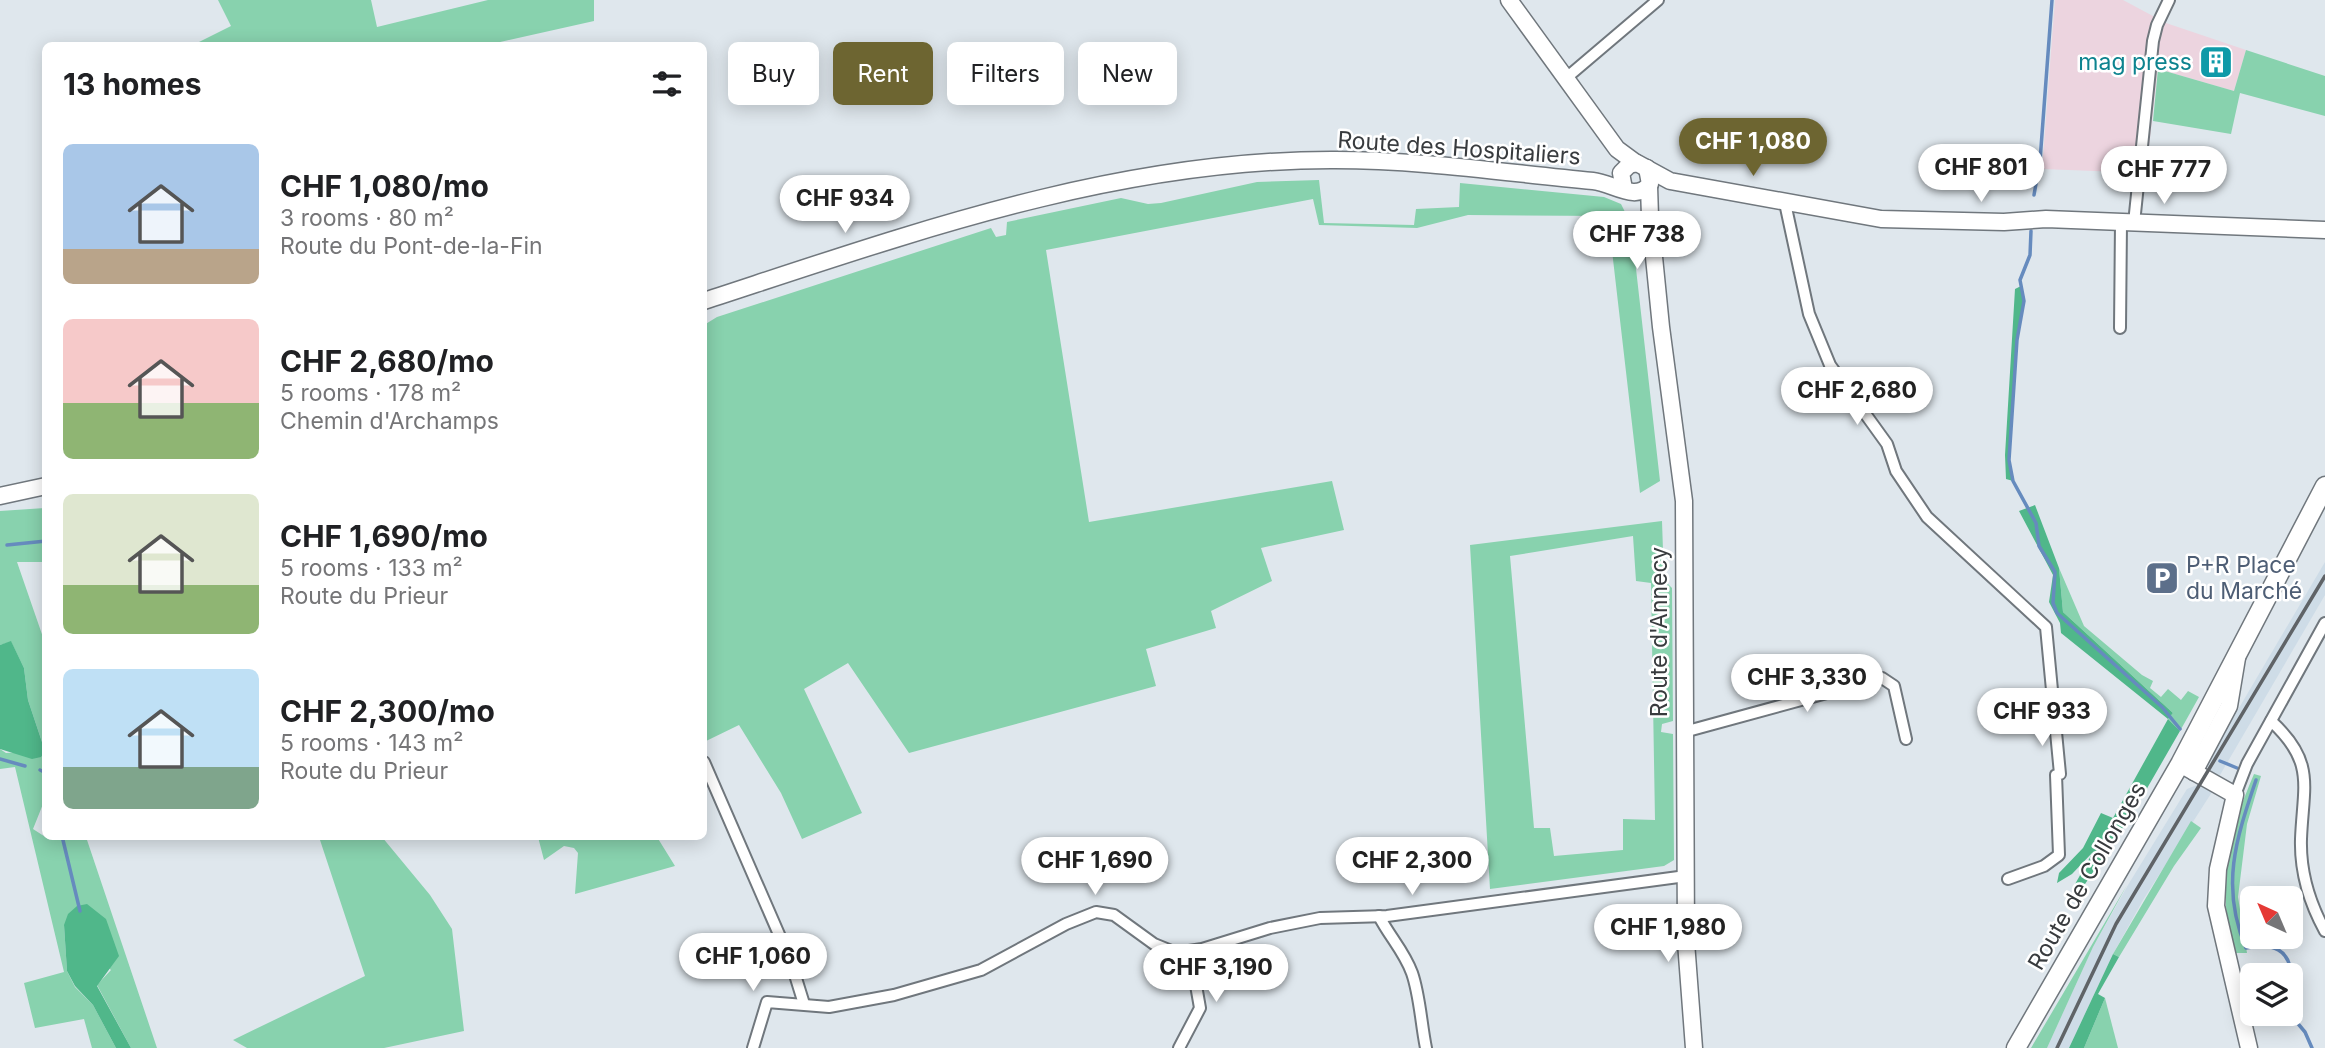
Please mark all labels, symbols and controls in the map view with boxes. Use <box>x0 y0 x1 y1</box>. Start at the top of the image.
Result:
chip: Buy <box>728 42 819 105</box>
chip: Rent <box>833 42 933 105</box>
chip: Filters <box>947 42 1064 105</box>
chip: New <box>1078 42 1177 105</box>
building icon: mag press <box>2197 43 2235 81</box>
place label: mag press <box>2078 48 2192 76</box>
icon: filters <box>648 65 686 103</box>
text: 13 homes <box>63 66 202 102</box>
pin: CHF 1,080 <box>1673 118 1833 178</box>
street label: Route des Hospitaliers <box>1336 126 1582 170</box>
text: CHF 1,080 <box>1695 127 1811 155</box>
pin: CHF 801 <box>1916 144 2046 204</box>
pin: CHF 777 <box>2099 146 2229 206</box>
text: CHF 801 <box>1934 153 2028 181</box>
text: CHF 777 <box>2117 155 2211 183</box>
text: CHF 1,080/mo <box>280 168 489 204</box>
icon: home <box>119 172 203 256</box>
pin: CHF 934 <box>780 176 910 235</box>
text: CHF 934 <box>796 184 894 212</box>
text: 3 rooms · 80 m² <box>280 204 454 232</box>
pin: CHF 738 <box>1572 212 1702 271</box>
text: CHF 738 <box>1589 220 1685 248</box>
text: Route du Pont-de-la-Fin <box>280 232 543 260</box>
text: CHF 2,680/mo <box>280 343 494 379</box>
icon: home <box>119 347 203 431</box>
pin: CHF 2,680 <box>1777 368 1937 427</box>
text: CHF 2,680 <box>1797 376 1917 404</box>
text: 5 rooms · 178 m² <box>280 379 461 407</box>
text: Chemin d'Archamps <box>280 407 499 435</box>
text: CHF 1,690/mo <box>280 518 488 554</box>
icon: home <box>119 522 203 606</box>
street label: Route d'Annecy <box>1645 547 1673 717</box>
place label: P+R Place du Marché <box>2186 551 2302 605</box>
text: 5 rooms · 133 m² <box>280 554 463 582</box>
parking icon: P+R Place du Marché <box>2143 559 2181 597</box>
text: Route du Prieur <box>280 582 448 610</box>
pin: CHF 3,330 <box>1727 654 1887 714</box>
text: CHF 3,330 <box>1747 663 1867 691</box>
pin: CHF 933 <box>1977 688 2107 748</box>
text: CHF 2,300/mo <box>280 693 495 729</box>
icon: home <box>119 697 203 781</box>
text: CHF 933 <box>1993 697 2091 725</box>
text: 5 rooms · 143 m² <box>280 729 463 757</box>
text: Route du Prieur <box>280 757 448 785</box>
street label: Route de Collonges <box>2022 777 2152 975</box>
pin: CHF 1,690 <box>1015 838 1175 897</box>
pin: CHF 2,300 <box>1332 838 1492 897</box>
text: CHF 1,690 <box>1037 846 1153 874</box>
text: CHF 2,300 <box>1352 846 1472 874</box>
north arrow <box>2240 886 2303 948</box>
map controls <box>2240 886 2303 1026</box>
pin: CHF 1,980 <box>1588 904 1748 964</box>
text: CHF 1,980 <box>1610 913 1726 941</box>
pin: CHF 1,060 <box>673 934 833 993</box>
text: CHF 1,060 <box>695 942 811 970</box>
pin: CHF 3,190 <box>1136 944 1296 1004</box>
text: CHF 3,190 <box>1159 953 1273 981</box>
button: layers <box>2240 963 2303 1026</box>

